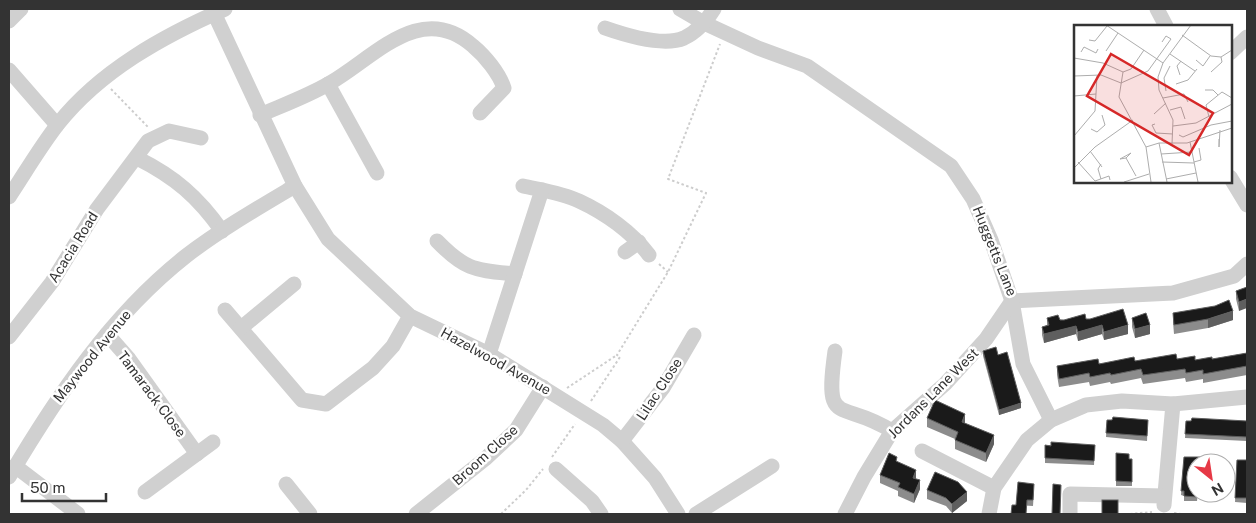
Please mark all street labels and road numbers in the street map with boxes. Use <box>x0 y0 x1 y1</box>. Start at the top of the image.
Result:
street label: Huggetts Lane <box>970 204 1020 298</box>
street label: Acacia Road <box>45 209 101 285</box>
street label: Maywood Avenue <box>50 307 134 405</box>
street label: Hazelwood Avenue <box>438 324 554 398</box>
street label: Jordans Lane West <box>885 345 981 441</box>
street label: Tamarack Close <box>115 348 189 440</box>
street label: Lilac Close <box>633 355 685 423</box>
street label: Broom Close <box>449 421 521 489</box>

